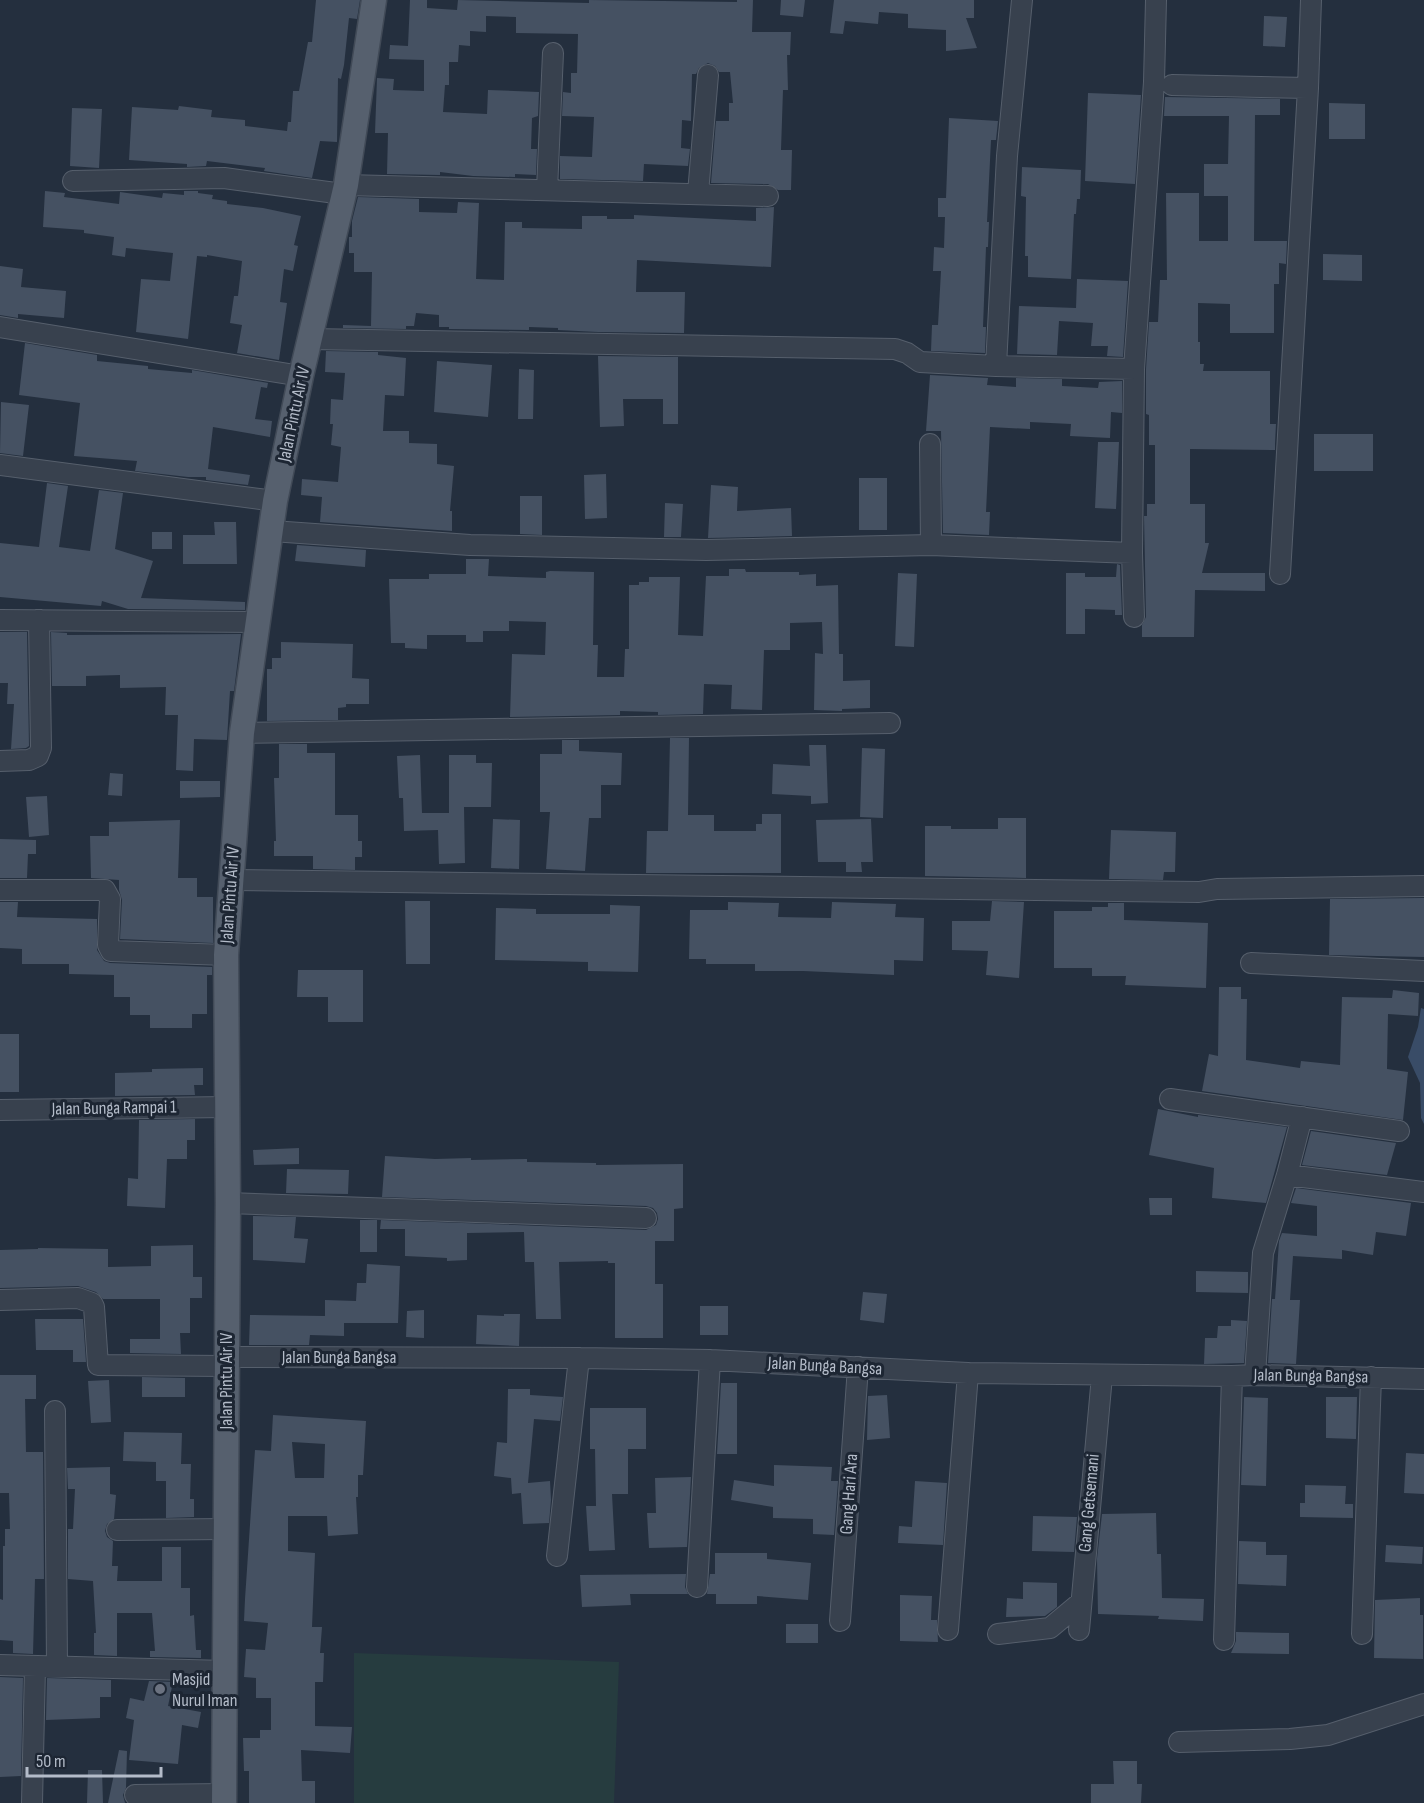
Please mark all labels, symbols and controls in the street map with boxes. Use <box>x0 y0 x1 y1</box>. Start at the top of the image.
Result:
street label: Jalan Pintu Air IV <box>273 364 314 465</box>
street label: Jalan Pintu Air IV <box>216 846 244 945</box>
street label: Jalan Bunga Rampai 1 <box>50 1096 177 1120</box>
street label: Jalan Pintu Air IV <box>216 1333 237 1430</box>
street label: Jalan Bunga Bangsa <box>281 1347 396 1368</box>
street label: Jalan Bunga Bangsa <box>766 1352 883 1379</box>
street label: Jalan Bunga Bangsa <box>1252 1364 1369 1387</box>
street label: Gang Hari Ara <box>836 1453 862 1535</box>
street label: Gang Getsemani <box>1074 1453 1104 1553</box>
place label: Masjid Nurul Iman <box>172 1669 237 1711</box>
marker: Masjid Nurul Iman <box>153 1682 167 1696</box>
scale bar <box>27 1740 160 1778</box>
text: 50 m <box>36 1751 66 1772</box>

